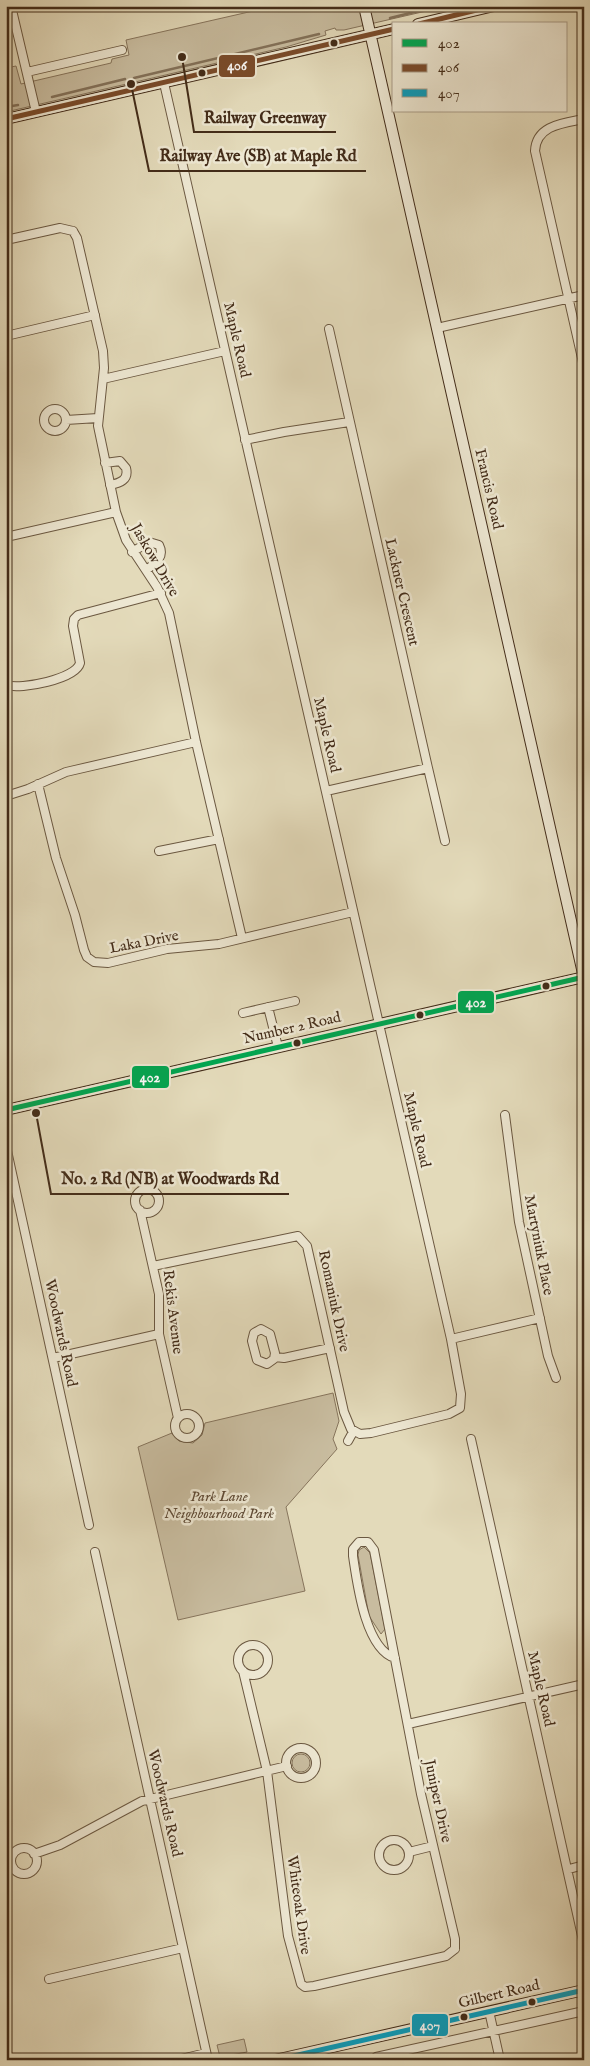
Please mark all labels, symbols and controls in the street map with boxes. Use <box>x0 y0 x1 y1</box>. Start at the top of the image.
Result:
legend <box>392 22 568 112</box>
text: 402 <box>438 34 460 53</box>
unlabelled marker <box>329 38 339 48</box>
line badge: 406 <box>218 54 256 78</box>
text: 406 <box>227 57 248 75</box>
text: 406 <box>438 58 460 77</box>
unlabelled marker <box>197 68 207 78</box>
text: 407 <box>438 84 460 103</box>
callout: Railway Greenway <box>194 101 336 132</box>
text: Railway Greenway <box>204 109 327 129</box>
callout: Railway Ave (SB) at Maple Rd <box>149 140 366 171</box>
text: Railway Ave (SB) at Maple Rd <box>160 147 357 167</box>
street label: Maple Road <box>219 300 255 380</box>
street label: Francis Road <box>470 447 508 532</box>
street label: Jaskow Drive <box>125 518 184 600</box>
street label: Lackner Crescent <box>380 536 424 648</box>
street label: Maple Road <box>309 695 345 775</box>
street label: Laka Drive <box>108 926 180 958</box>
unlabelled marker <box>541 981 551 991</box>
line badge: 402 <box>457 990 495 1014</box>
text: 402 <box>466 994 487 1012</box>
street label: Number 2 Road <box>241 1007 344 1048</box>
unlabelled marker <box>415 1010 425 1020</box>
unlabelled marker <box>292 1038 302 1048</box>
line badge: 402 <box>131 1065 170 1089</box>
text: 402 <box>140 1069 161 1087</box>
street label: Maple Road <box>399 1090 435 1170</box>
callout: No. 2 Rd (NB) at Woodwards Rd <box>51 1163 289 1194</box>
text: No. 2 Rd (NB) at Woodwards Rd <box>60 1170 280 1190</box>
street label: Martyniuk Place <box>520 1193 558 1297</box>
street label: Romaniuk Drive <box>314 1248 354 1354</box>
street label: Rekis Avenue <box>158 1269 188 1355</box>
street label: Woodwards Road <box>40 1277 82 1390</box>
park label: Park Lane Neighbourhood Park <box>164 1487 274 1524</box>
street label: Maple Road <box>523 1649 559 1729</box>
street label: Woodwards Road <box>143 1747 187 1860</box>
street label: Juniper Drive <box>420 1756 456 1844</box>
street label: Whiteoak Drive <box>283 1854 315 1956</box>
street label: Gilbert Road <box>457 1975 542 2013</box>
unlabelled marker <box>527 1997 537 2007</box>
unlabelled marker <box>459 2012 469 2022</box>
line badge: 407 <box>411 2013 449 2037</box>
text: 407 <box>420 2017 441 2035</box>

